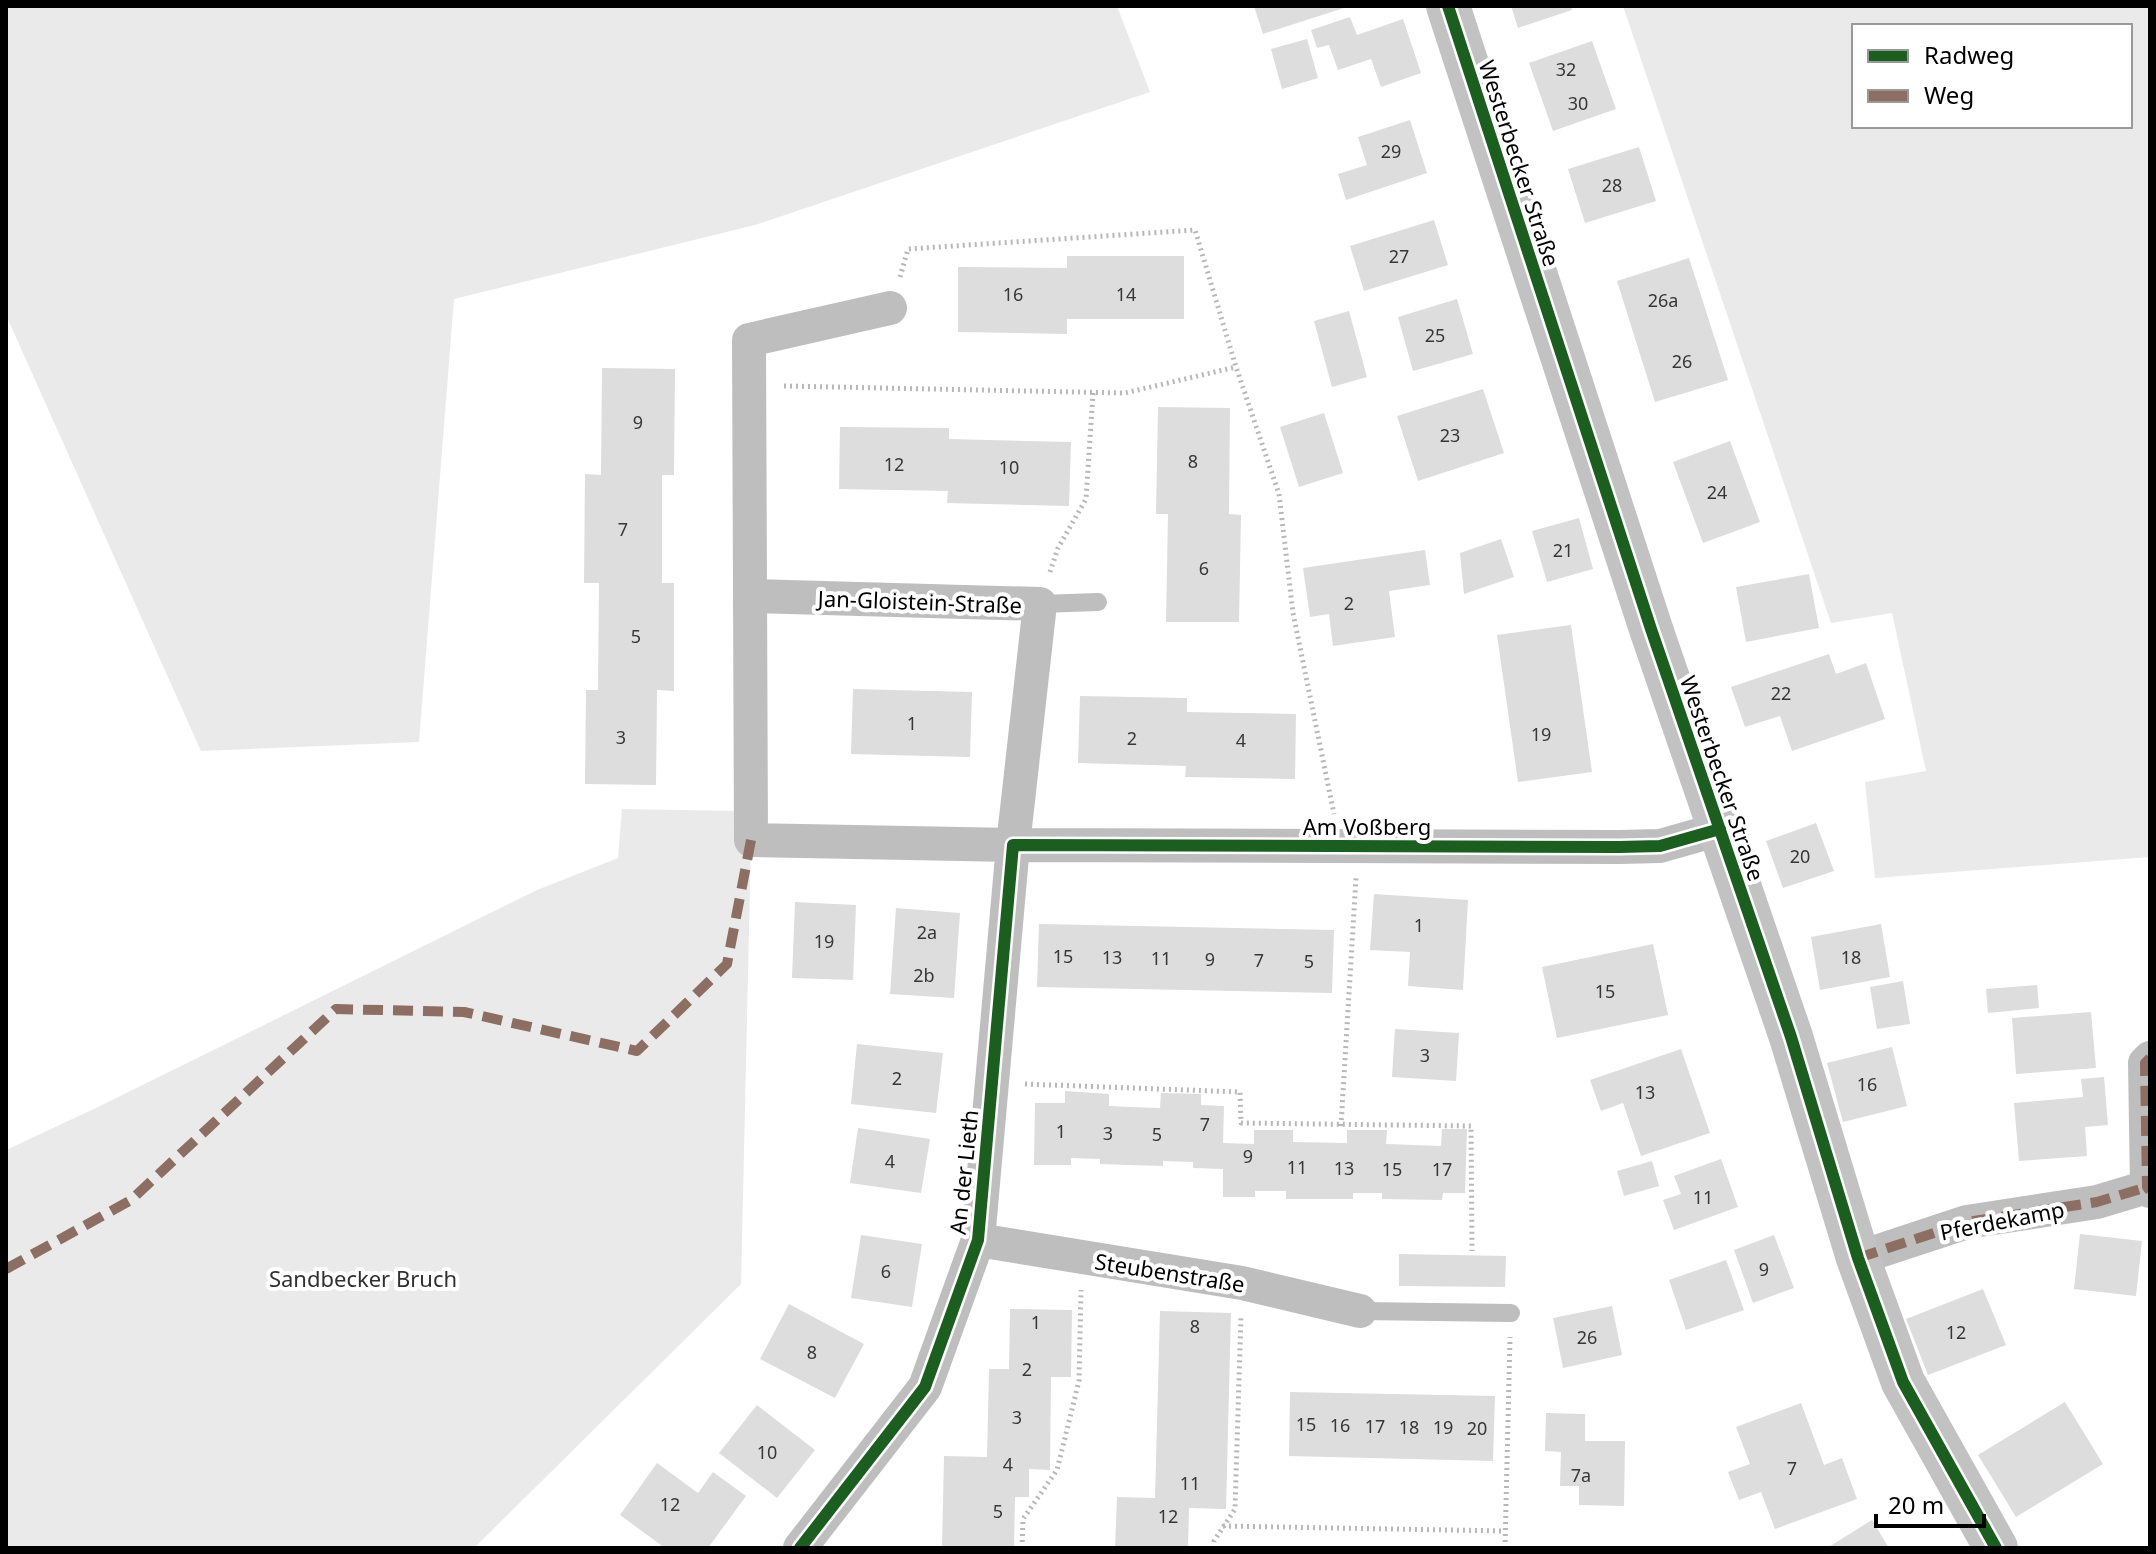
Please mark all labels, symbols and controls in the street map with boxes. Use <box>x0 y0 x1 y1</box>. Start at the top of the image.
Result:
legend <box>1852 24 2132 128</box>
text: Radweg <box>1924 38 2014 71</box>
street label: Westerbecker Straße <box>1472 56 1568 270</box>
house number: 32 <box>1556 57 1576 81</box>
text: Weg <box>1924 78 1974 111</box>
house number: 30 <box>1568 91 1588 115</box>
house number: 29 <box>1381 139 1401 163</box>
house number: 28 <box>1602 173 1622 197</box>
house number: 27 <box>1389 244 1409 268</box>
house number: 16 <box>1003 282 1023 306</box>
house number: 14 <box>1116 282 1136 306</box>
house number: 26a <box>1648 288 1678 312</box>
house number: 25 <box>1425 323 1445 347</box>
house number: 26 <box>1672 349 1692 373</box>
house number: 9 <box>633 410 643 434</box>
house number: 23 <box>1440 423 1460 447</box>
house number: 8 <box>1188 449 1198 473</box>
house number: 12 <box>884 452 904 476</box>
house number: 10 <box>999 455 1019 479</box>
house number: 24 <box>1707 480 1727 504</box>
house number: 7 <box>618 517 628 541</box>
house number: 21 <box>1553 538 1573 562</box>
house number: 6 <box>1199 556 1209 580</box>
street label: Jan-Gloistein-Straße <box>815 582 1023 620</box>
house number: 2 <box>1344 591 1354 615</box>
house number: 5 <box>631 624 641 648</box>
street label: Westerbecker Straße <box>1674 671 1772 885</box>
house number: 22 <box>1771 681 1791 705</box>
house number: 1 <box>907 711 917 735</box>
house number: 19 <box>1531 722 1551 746</box>
house number: 3 <box>616 725 626 749</box>
house number: 2 <box>1127 726 1137 750</box>
house number: 4 <box>1236 728 1246 752</box>
street label: Am Voßberg <box>1303 811 1431 841</box>
house number: 20 <box>1790 844 1810 868</box>
house number: 1 <box>1414 913 1424 937</box>
house number: 2a <box>917 920 937 944</box>
house number: 19 <box>814 929 834 953</box>
house number: 15 <box>1053 944 1073 968</box>
house number: 13 <box>1102 945 1122 969</box>
house number: 18 <box>1841 945 1861 969</box>
house number: 11 <box>1151 946 1171 970</box>
house number: 9 <box>1205 947 1215 971</box>
house number: 7 <box>1254 948 1264 972</box>
house number: 5 <box>1304 949 1314 973</box>
house number: 2b <box>913 963 935 987</box>
house number: 15 <box>1595 979 1615 1003</box>
house number: 3 <box>1420 1043 1430 1067</box>
house number: 2 <box>892 1066 902 1090</box>
house number: 16 <box>1857 1072 1877 1096</box>
house number: 13 <box>1635 1080 1655 1104</box>
street label: An der Lieth <box>942 1108 984 1236</box>
house number: 7 <box>1200 1112 1210 1136</box>
house number: 1 <box>1056 1119 1066 1143</box>
house number: 3 <box>1103 1121 1113 1145</box>
house number: 5 <box>1152 1122 1162 1146</box>
house number: 9 <box>1243 1144 1253 1168</box>
house number: 4 <box>885 1149 895 1173</box>
house number: 11 <box>1287 1155 1307 1179</box>
house number: 13 <box>1334 1156 1354 1180</box>
house number: 15 <box>1382 1157 1402 1181</box>
house number: 17 <box>1432 1157 1452 1181</box>
house number: 11 <box>1693 1185 1713 1209</box>
street label: Pferdekamp <box>1937 1193 2067 1247</box>
street label: Steubenstraße <box>1093 1245 1247 1299</box>
house number: 9 <box>1759 1257 1769 1281</box>
house number: 6 <box>881 1259 891 1283</box>
park label: Sandbecker Bruch <box>269 1263 457 1293</box>
house number: 1 <box>1031 1310 1041 1334</box>
house number: 8 <box>1190 1314 1200 1338</box>
house number: 12 <box>1946 1320 1966 1344</box>
house number: 26 <box>1577 1325 1597 1349</box>
house number: 8 <box>807 1340 817 1364</box>
house number: 2 <box>1022 1357 1032 1381</box>
house number: 3 <box>1012 1405 1022 1429</box>
house number: 15 <box>1296 1412 1316 1436</box>
house number: 16 <box>1330 1413 1350 1437</box>
house number: 17 <box>1365 1414 1385 1438</box>
house number: 18 <box>1399 1415 1419 1439</box>
house number: 19 <box>1433 1415 1453 1439</box>
house number: 20 <box>1467 1416 1487 1440</box>
house number: 10 <box>757 1440 777 1464</box>
house number: 4 <box>1003 1452 1013 1476</box>
house number: 7 <box>1787 1456 1797 1480</box>
house number: 7a <box>1571 1463 1591 1487</box>
house number: 11 <box>1180 1471 1200 1495</box>
scale bar <box>1876 1478 1984 1528</box>
text: 20 m <box>1888 1488 1944 1521</box>
house number: 12 <box>660 1492 680 1516</box>
house number: 5 <box>993 1499 1003 1523</box>
house number: 12 <box>1158 1504 1178 1528</box>

